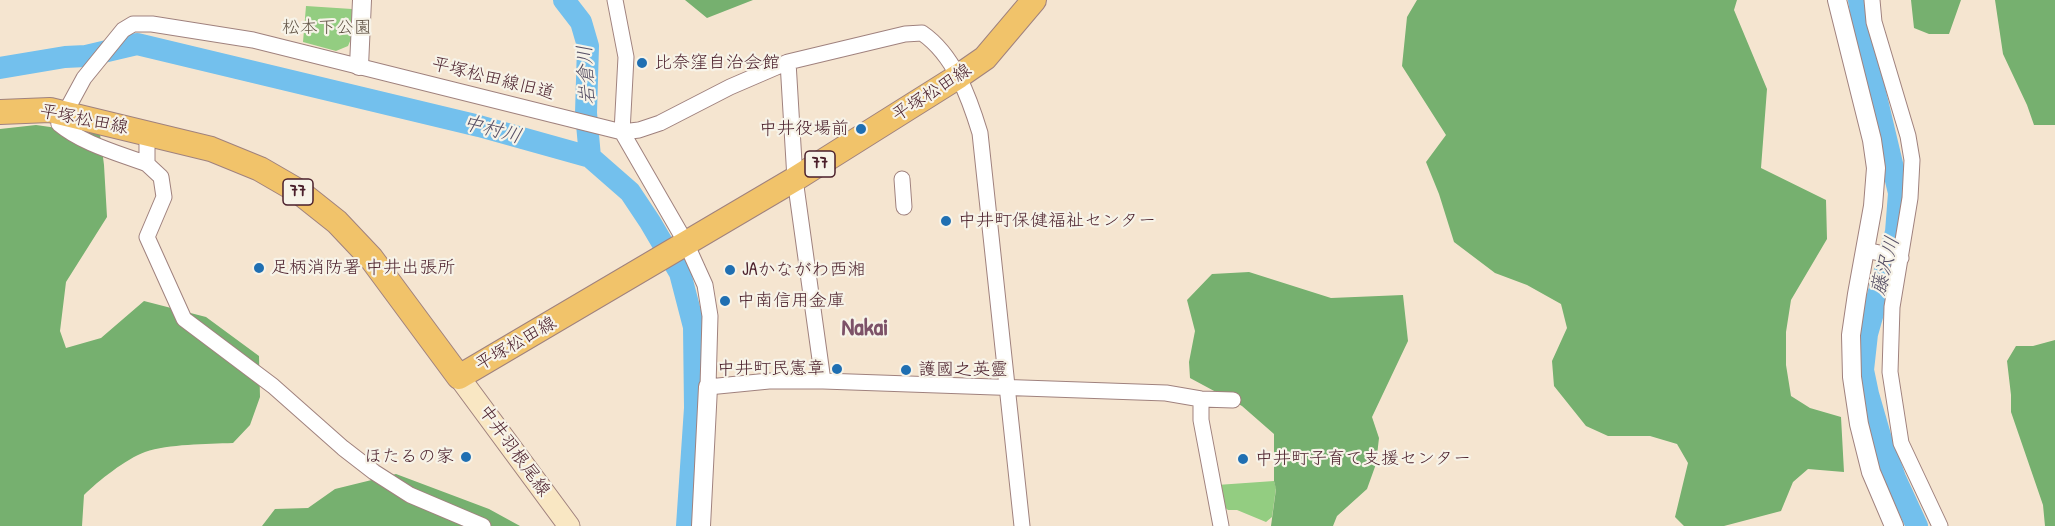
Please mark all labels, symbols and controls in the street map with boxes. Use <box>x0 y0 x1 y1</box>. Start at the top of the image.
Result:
park label: 松本下公園 <box>282 17 372 39</box>
water label: 岩倉川 <box>573 44 601 106</box>
place label: 比奈窪自治会館 <box>654 52 780 74</box>
street label: 平塚松田線旧道 <box>429 53 557 105</box>
marker: 比奈窪自治会館 <box>635 56 649 70</box>
street label: 平塚松田線 <box>888 59 976 127</box>
street label: 平塚松田線 <box>38 101 130 139</box>
water label: 中村川 <box>460 111 524 149</box>
place label: 中井役場前 <box>759 118 849 140</box>
marker: 中井役場前 <box>854 122 868 136</box>
road number: 77 <box>805 151 835 177</box>
road number: 77 <box>283 179 313 205</box>
place label: 中井町保健福祉センター <box>958 210 1156 232</box>
marker: 中井町保健福祉センター <box>939 214 953 228</box>
water label: 藤沢川 <box>1867 234 1905 298</box>
place label: 足柄消防署 中井出張所 <box>271 257 455 279</box>
place label: JAかながわ西湘 <box>742 259 865 281</box>
marker: 足柄消防署 中井出張所 <box>252 261 266 275</box>
marker: JAかながわ西湘 <box>723 263 737 277</box>
place label: 中南信用金庫 <box>737 290 845 312</box>
marker: 中南信用金庫 <box>718 294 732 308</box>
street label: 平塚松田線 <box>472 312 560 376</box>
district label: Nakai <box>842 315 888 343</box>
place label: 中井町民憲章 <box>717 358 825 380</box>
place label: 護國之英靈 <box>918 359 1008 381</box>
marker: 中井町民憲章 <box>830 362 844 376</box>
marker: 護國之英靈 <box>899 363 913 377</box>
street label: 中井羽根尾線 <box>474 401 554 501</box>
place label: ほたるの家 <box>364 446 454 468</box>
place label: 中井町子育て支援センター <box>1255 448 1471 470</box>
marker: ほたるの家 <box>459 450 473 464</box>
marker: 中井町子育て支援センター <box>1236 452 1250 466</box>

